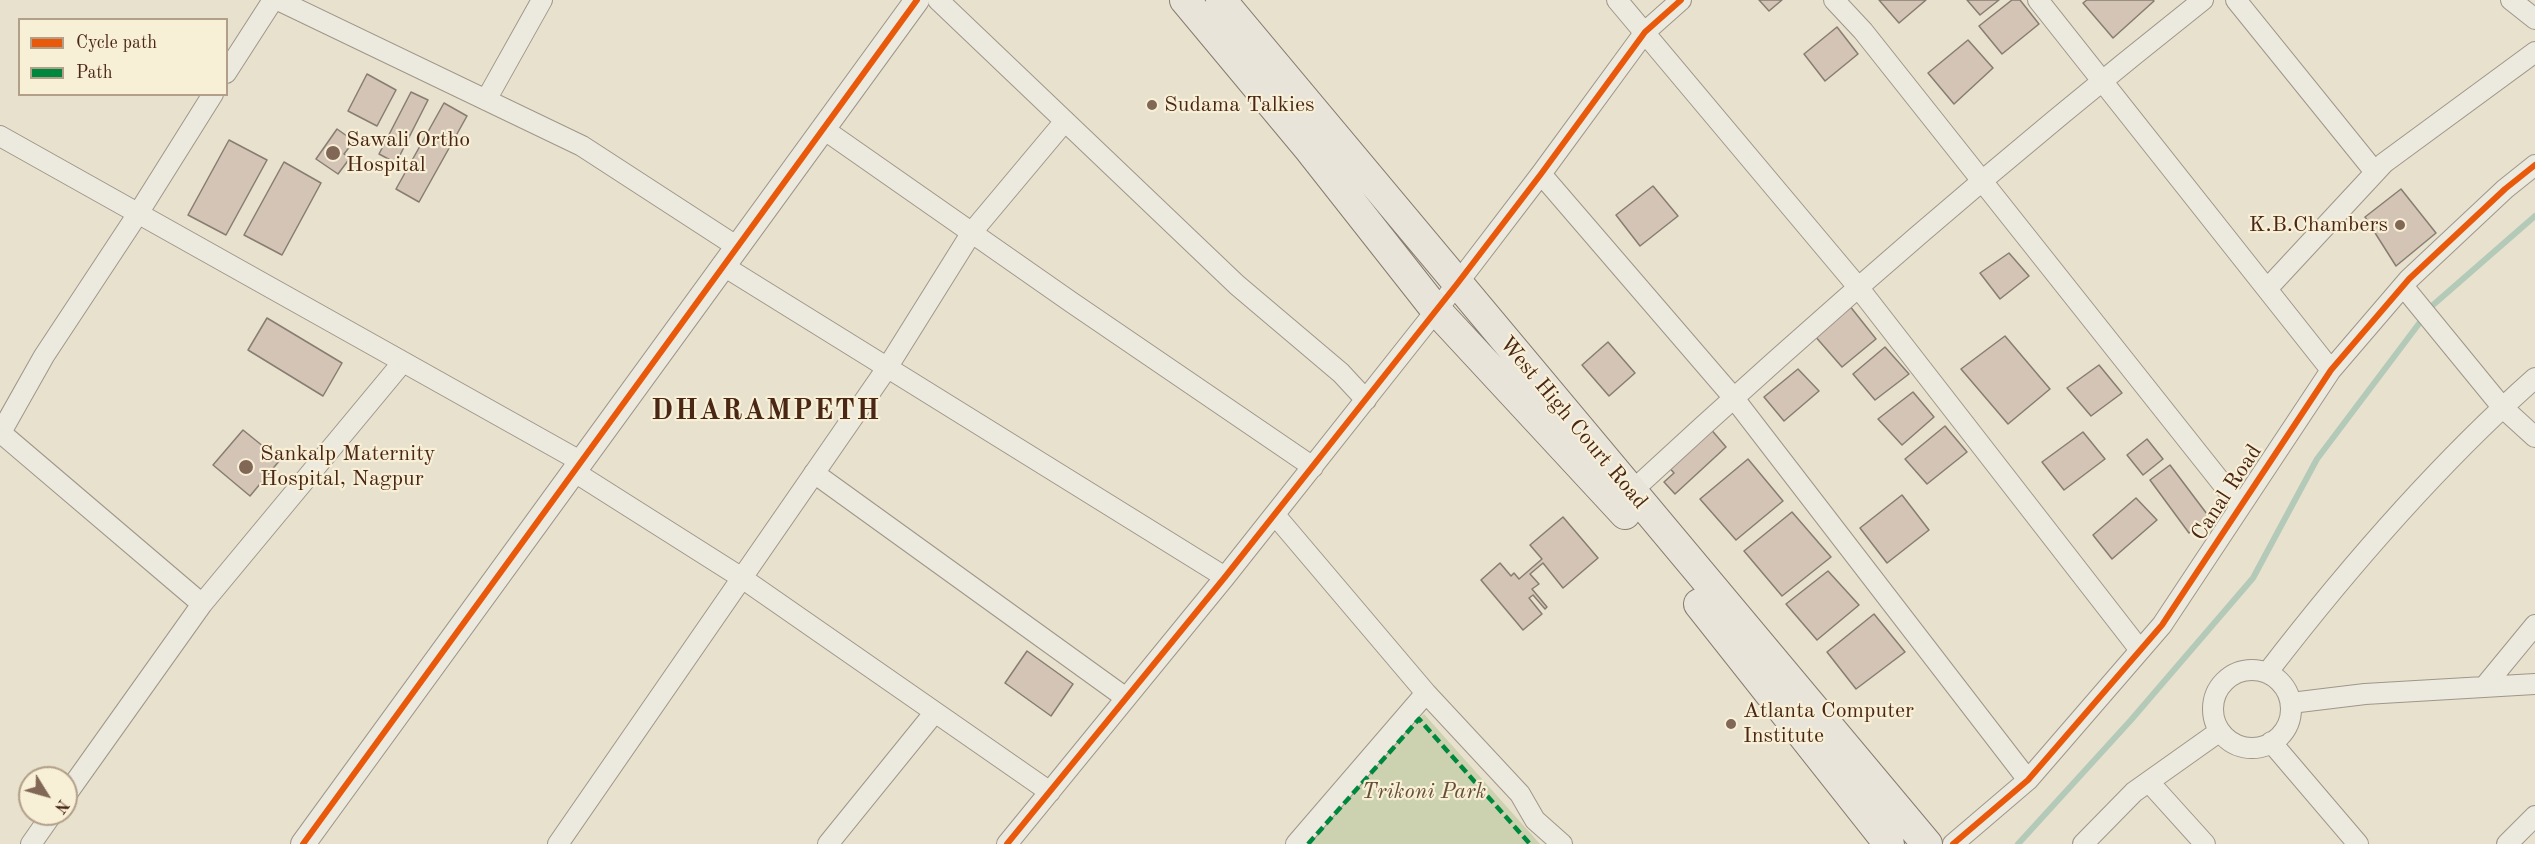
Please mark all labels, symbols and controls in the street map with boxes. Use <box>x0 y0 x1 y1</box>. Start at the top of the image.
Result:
legend <box>18 18 228 96</box>
text: Cycle path <box>76 34 157 52</box>
text: Path <box>76 64 112 82</box>
place label: Sudama Talkies <box>1164 92 1315 118</box>
marker: Sudama Talkies <box>1145 98 1159 112</box>
place label: Sawali Ortho Hospital <box>346 127 470 178</box>
marker: Sawali Ortho Hospital <box>324 144 342 162</box>
place label: K.B.Chambers <box>2249 212 2388 238</box>
marker: K.B.Chambers <box>2393 218 2407 232</box>
street label: West High Court Road <box>1493 331 1653 515</box>
district label: DHARAMPETH <box>651 395 881 429</box>
street label: Canal Road <box>2186 440 2268 546</box>
place label: Sankalp Maternity Hospital, Nagpur <box>260 441 436 493</box>
marker: Sankalp Maternity Hospital, Nagpur <box>237 458 255 476</box>
place label: Atlanta Computer Institute <box>1743 698 1914 750</box>
marker: Atlanta Computer Institute <box>1724 717 1738 731</box>
north arrow <box>18 766 78 826</box>
park label: Trikoni Park <box>1362 779 1486 805</box>
text: N <box>51 796 71 815</box>

